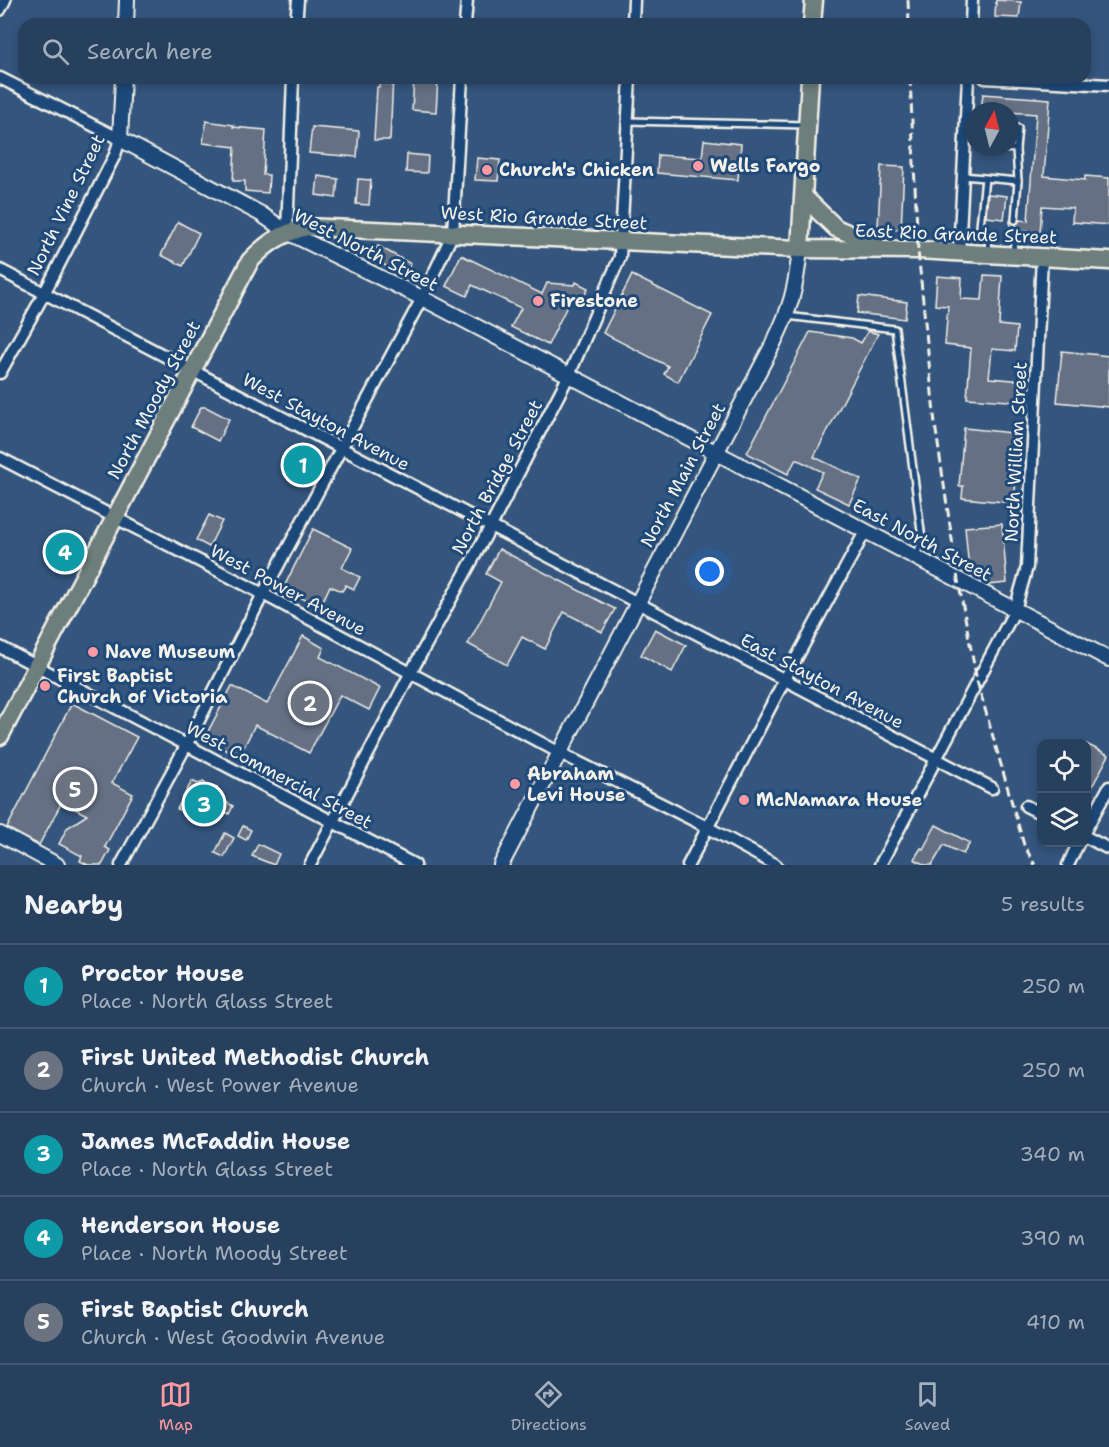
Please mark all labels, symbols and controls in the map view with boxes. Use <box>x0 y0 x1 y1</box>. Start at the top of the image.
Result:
search box <box>18 18 1091 84</box>
icon: search <box>39 35 72 68</box>
text: Search here <box>87 37 213 66</box>
north arrow <box>965 102 1019 156</box>
street label: North Vine Street <box>21 130 111 280</box>
place label: Wells Fargo <box>710 154 820 178</box>
place label: Church's Chicken <box>499 158 654 182</box>
marker: Wells Fargo <box>691 159 705 173</box>
marker: Church's Chicken <box>480 163 494 177</box>
street label: West Rio Grande Street <box>440 201 648 235</box>
street label: West North Street <box>290 203 442 297</box>
street label: East Rio Grande Street <box>854 218 1058 250</box>
place label: Firestone <box>550 289 638 313</box>
marker: Firestone <box>531 294 545 308</box>
street label: North Moody Street <box>102 316 206 484</box>
street label: North William Street <box>999 361 1033 543</box>
street label: West Stayton Avenue <box>238 368 414 476</box>
street label: North Bridge Street <box>446 395 548 558</box>
street label: North Main Street <box>635 398 731 551</box>
pin: 1 <box>284 442 322 488</box>
street label: East North Street <box>848 493 996 587</box>
pin: 4 <box>46 530 84 574</box>
street label: West Power Avenue <box>206 539 370 641</box>
your location <box>695 557 724 586</box>
street label: East Stayton Avenue <box>736 628 908 734</box>
place label: Nave Museum <box>105 640 236 664</box>
marker: Nave Museum <box>86 645 100 659</box>
place label: First Baptist Church of Victoria <box>57 664 228 709</box>
marker: First Baptist Church of Victoria <box>38 679 52 693</box>
pin: 2 <box>290 680 330 726</box>
street label: West Commercial Street <box>182 716 377 834</box>
map controls <box>1037 739 1091 847</box>
button: locate <box>1037 739 1091 793</box>
place label: Abraham Levi House <box>527 762 626 807</box>
pin: 5 <box>56 766 94 812</box>
marker: Abraham Levi House <box>508 777 522 791</box>
pin: 3 <box>184 782 224 826</box>
place label: McNamara House <box>756 788 922 812</box>
marker: McNamara House <box>737 793 751 807</box>
button: layers <box>1037 793 1091 847</box>
text: Nearby <box>24 887 123 922</box>
text: 5 results <box>1001 891 1085 917</box>
text: Proctor House <box>81 959 244 988</box>
text: 1 <box>39 973 48 999</box>
text: 250 m <box>1021 973 1085 999</box>
text: Place · North Glass Street <box>81 988 333 1014</box>
text: First United Methodist Church <box>81 1043 429 1072</box>
text: 2 <box>37 1057 51 1083</box>
text: 250 m <box>1021 1057 1085 1083</box>
text: Church · West Power Avenue <box>81 1072 359 1098</box>
text: James McFaddin House <box>81 1127 350 1156</box>
text: 3 <box>37 1141 51 1167</box>
text: 340 m <box>1020 1141 1085 1167</box>
text: Place · North Glass Street <box>81 1156 333 1182</box>
text: Henderson House <box>81 1211 280 1240</box>
text: 4 <box>37 1225 51 1251</box>
text: 390 m <box>1020 1225 1085 1251</box>
text: Place · North Moody Street <box>81 1240 348 1266</box>
text: First Baptist Church <box>81 1295 309 1324</box>
text: 5 <box>37 1309 50 1335</box>
text: 410 m <box>1026 1309 1085 1335</box>
text: Church · West Goodwin Avenue <box>81 1324 385 1350</box>
tab: Map <box>159 1378 193 1435</box>
tab: Directions <box>511 1378 587 1435</box>
tab: Saved <box>905 1378 950 1435</box>

